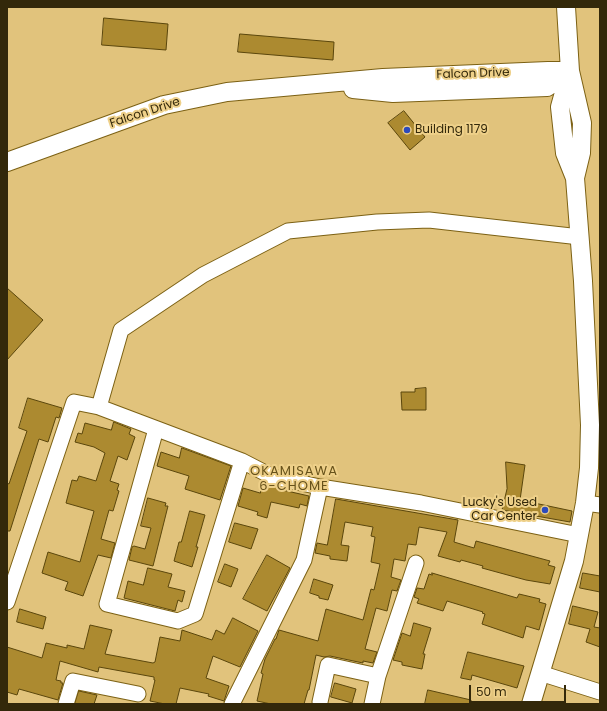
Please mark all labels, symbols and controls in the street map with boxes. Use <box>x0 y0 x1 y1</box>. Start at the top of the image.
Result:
street label: Falcon Drive <box>436 66 510 82</box>
street label: Falcon Drive <box>108 95 182 131</box>
place label: Building 1179 <box>415 123 488 137</box>
marker: Building 1179 <box>402 125 412 135</box>
district label: OKAMISAWA 6-CHOME <box>250 464 338 495</box>
place label: Lucky's Used Car Center <box>463 496 537 524</box>
marker: Lucky's Used Car Center <box>540 505 550 515</box>
scale bar <box>471 677 568 703</box>
text: 50 m <box>476 683 507 700</box>

